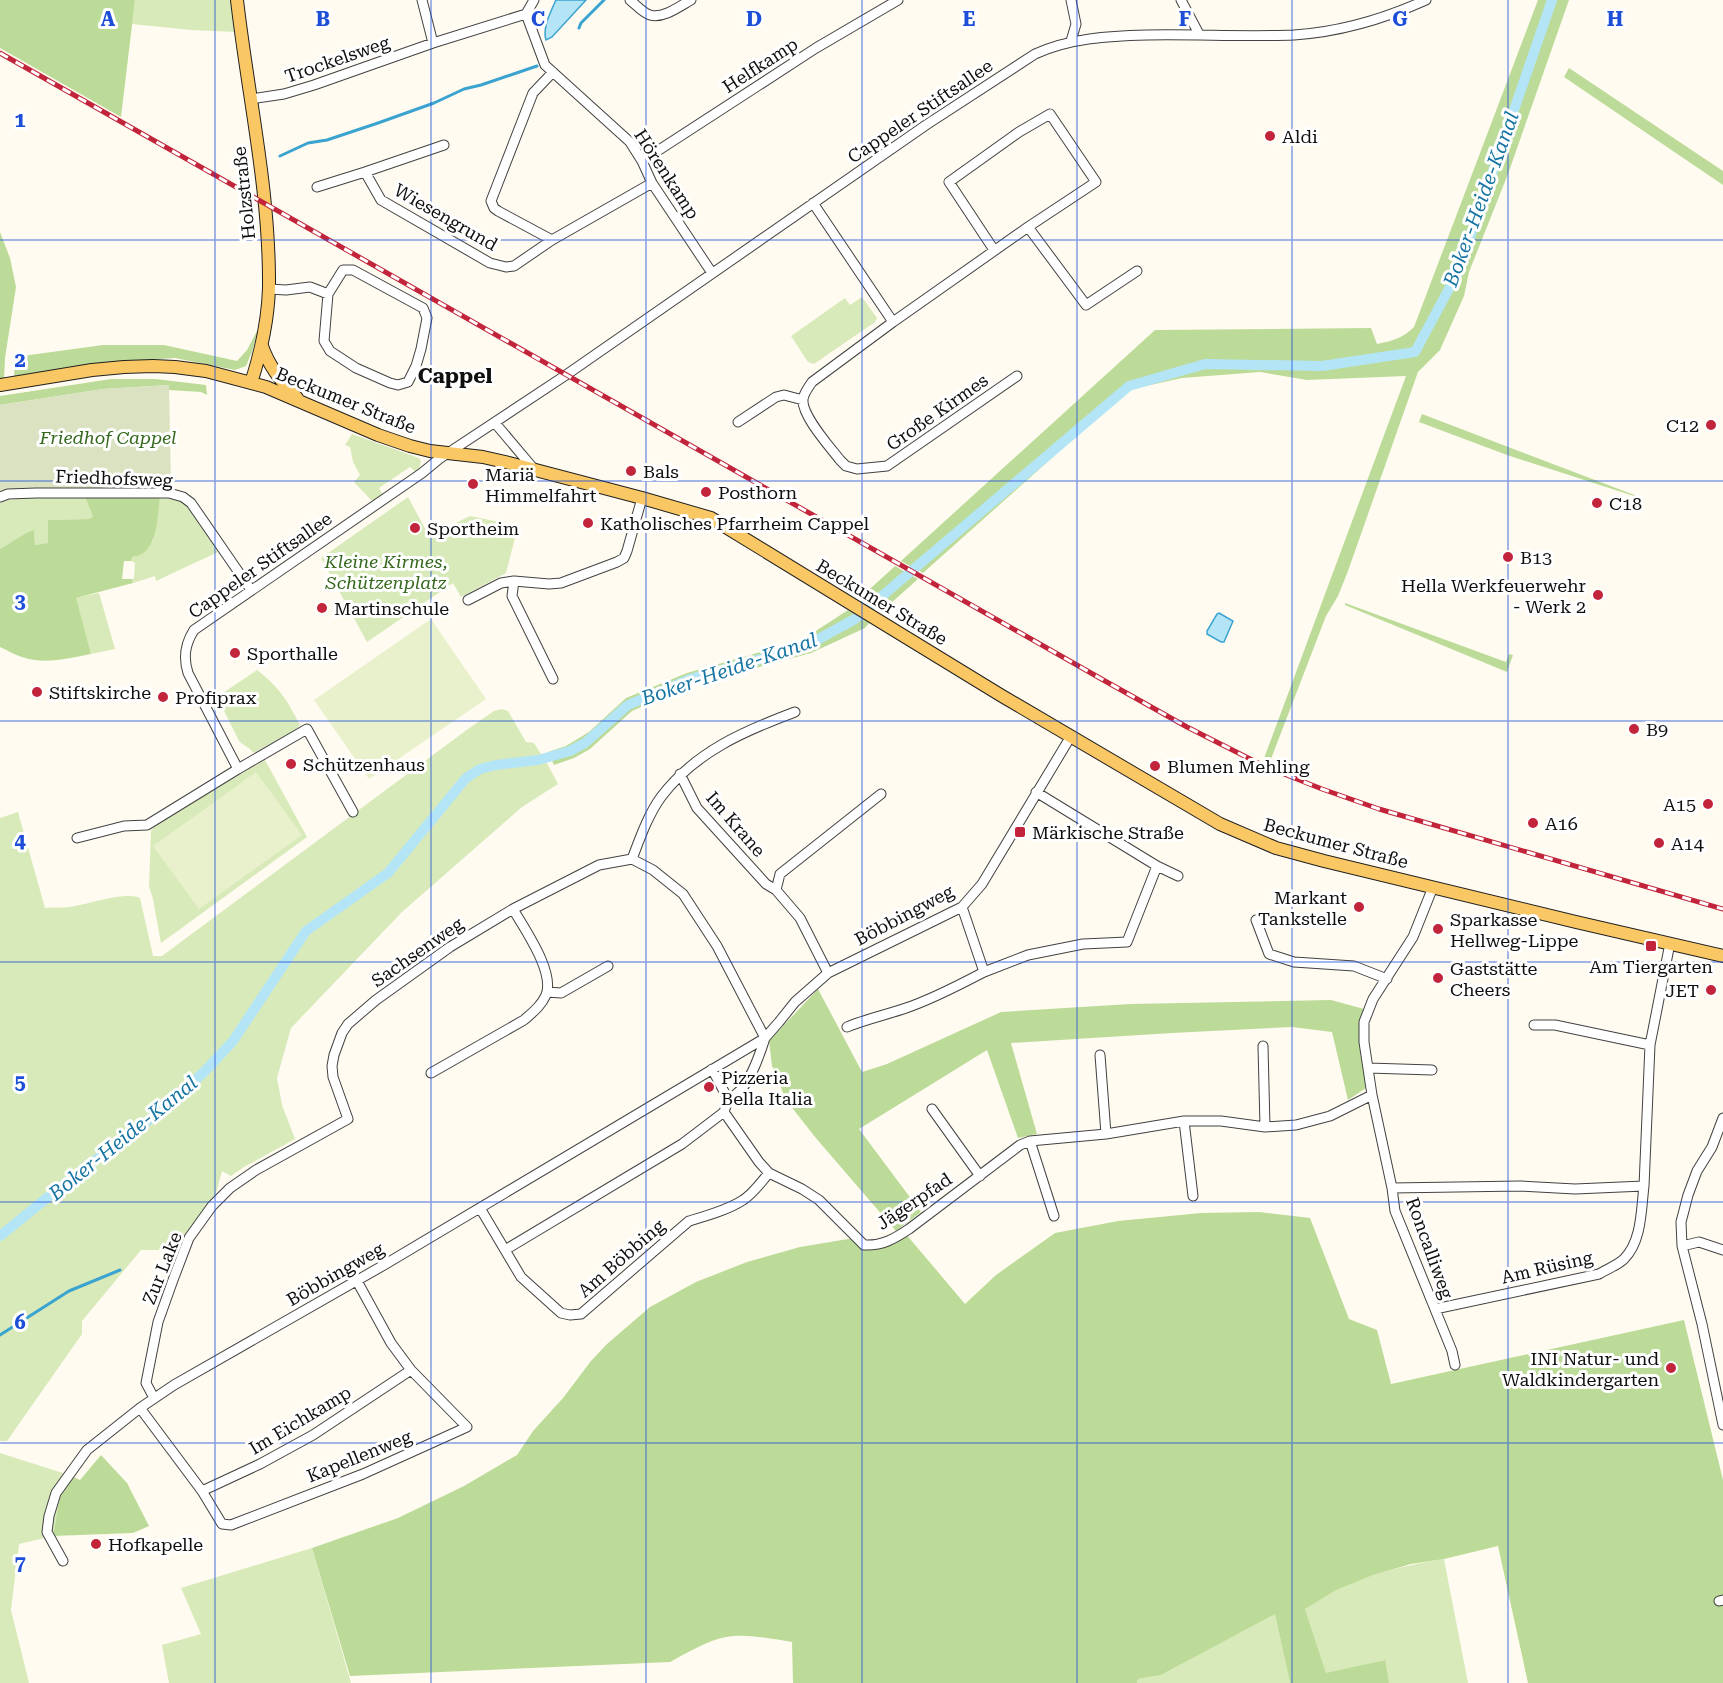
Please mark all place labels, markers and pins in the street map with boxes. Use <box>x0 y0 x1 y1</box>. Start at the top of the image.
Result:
place label: Aldi <box>1282 126 1318 147</box>
marker: Aldi <box>1263 129 1277 143</box>
place label: C12 <box>1666 415 1699 436</box>
marker: C12 <box>1704 418 1718 432</box>
place label: Bals <box>643 461 679 482</box>
place label: Mariä Himmelfahrt <box>485 464 597 506</box>
marker: Bals <box>624 464 638 478</box>
marker: Mariä Himmelfahrt <box>466 477 480 491</box>
place label: Posthorn <box>718 482 798 503</box>
marker: Posthorn <box>699 485 713 499</box>
place label: C18 <box>1609 493 1642 514</box>
marker: C18 <box>1590 496 1604 510</box>
place label: Katholisches Pfarrheim Cappel <box>600 513 869 534</box>
marker: Katholisches Pfarrheim Cappel <box>581 516 595 530</box>
place label: Sportheim <box>427 518 519 539</box>
marker: Sportheim <box>408 521 422 535</box>
place label: B13 <box>1520 547 1552 568</box>
marker: B13 <box>1501 550 1515 564</box>
place label: Hella Werkfeuerwehr - Werk 2 <box>1401 575 1586 617</box>
marker: Hella Werkfeuerwehr - Werk 2 <box>1591 588 1605 602</box>
place label: Martinschule <box>334 598 449 619</box>
marker: Martinschule <box>315 601 329 615</box>
place label: Sporthalle <box>247 643 338 664</box>
marker: Sporthalle <box>228 646 242 660</box>
place label: Stiftskirche <box>49 682 151 703</box>
marker: Stiftskirche <box>30 685 44 699</box>
place label: Profiprax <box>175 687 257 708</box>
marker: Profiprax <box>156 690 170 704</box>
place label: B9 <box>1646 719 1668 740</box>
marker: B9 <box>1627 722 1641 736</box>
place label: Schützenhaus <box>303 754 425 775</box>
place label: Blumen Mehling <box>1167 756 1310 777</box>
marker: Schützenhaus <box>284 757 298 771</box>
marker: Blumen Mehling <box>1148 759 1162 773</box>
place label: A15 <box>1663 794 1696 815</box>
marker: A15 <box>1701 797 1715 811</box>
place label: A16 <box>1545 813 1578 834</box>
marker: A16 <box>1526 816 1540 830</box>
place label: Märkische Straße <box>1032 822 1184 843</box>
marker: Märkische Straße <box>1013 825 1027 839</box>
place label: A14 <box>1671 833 1704 854</box>
marker: A14 <box>1652 836 1666 850</box>
place label: Markant Tankstelle <box>1258 887 1347 929</box>
marker: Markant Tankstelle <box>1352 900 1366 914</box>
place label: Sparkasse Hellweg-Lippe <box>1450 909 1579 951</box>
marker: Sparkasse Hellweg-Lippe <box>1431 922 1445 936</box>
marker: Am Tiergarten <box>1644 939 1658 953</box>
place label: Am Tiergarten <box>1589 956 1713 977</box>
place label: Gaststätte Cheers <box>1450 958 1537 1000</box>
marker: Gaststätte Cheers <box>1431 971 1445 985</box>
place label: JET <box>1665 980 1699 1001</box>
marker: JET <box>1704 983 1718 997</box>
place label: Pizzeria Bella Italia <box>721 1067 813 1109</box>
marker: Pizzeria Bella Italia <box>702 1080 716 1094</box>
place label: INI Natur- und Waldkindergarten <box>1502 1348 1659 1390</box>
marker: INI Natur- und Waldkindergarten <box>1664 1361 1678 1375</box>
place label: Hofkapelle <box>108 1534 203 1555</box>
marker: Hofkapelle <box>89 1537 103 1551</box>

